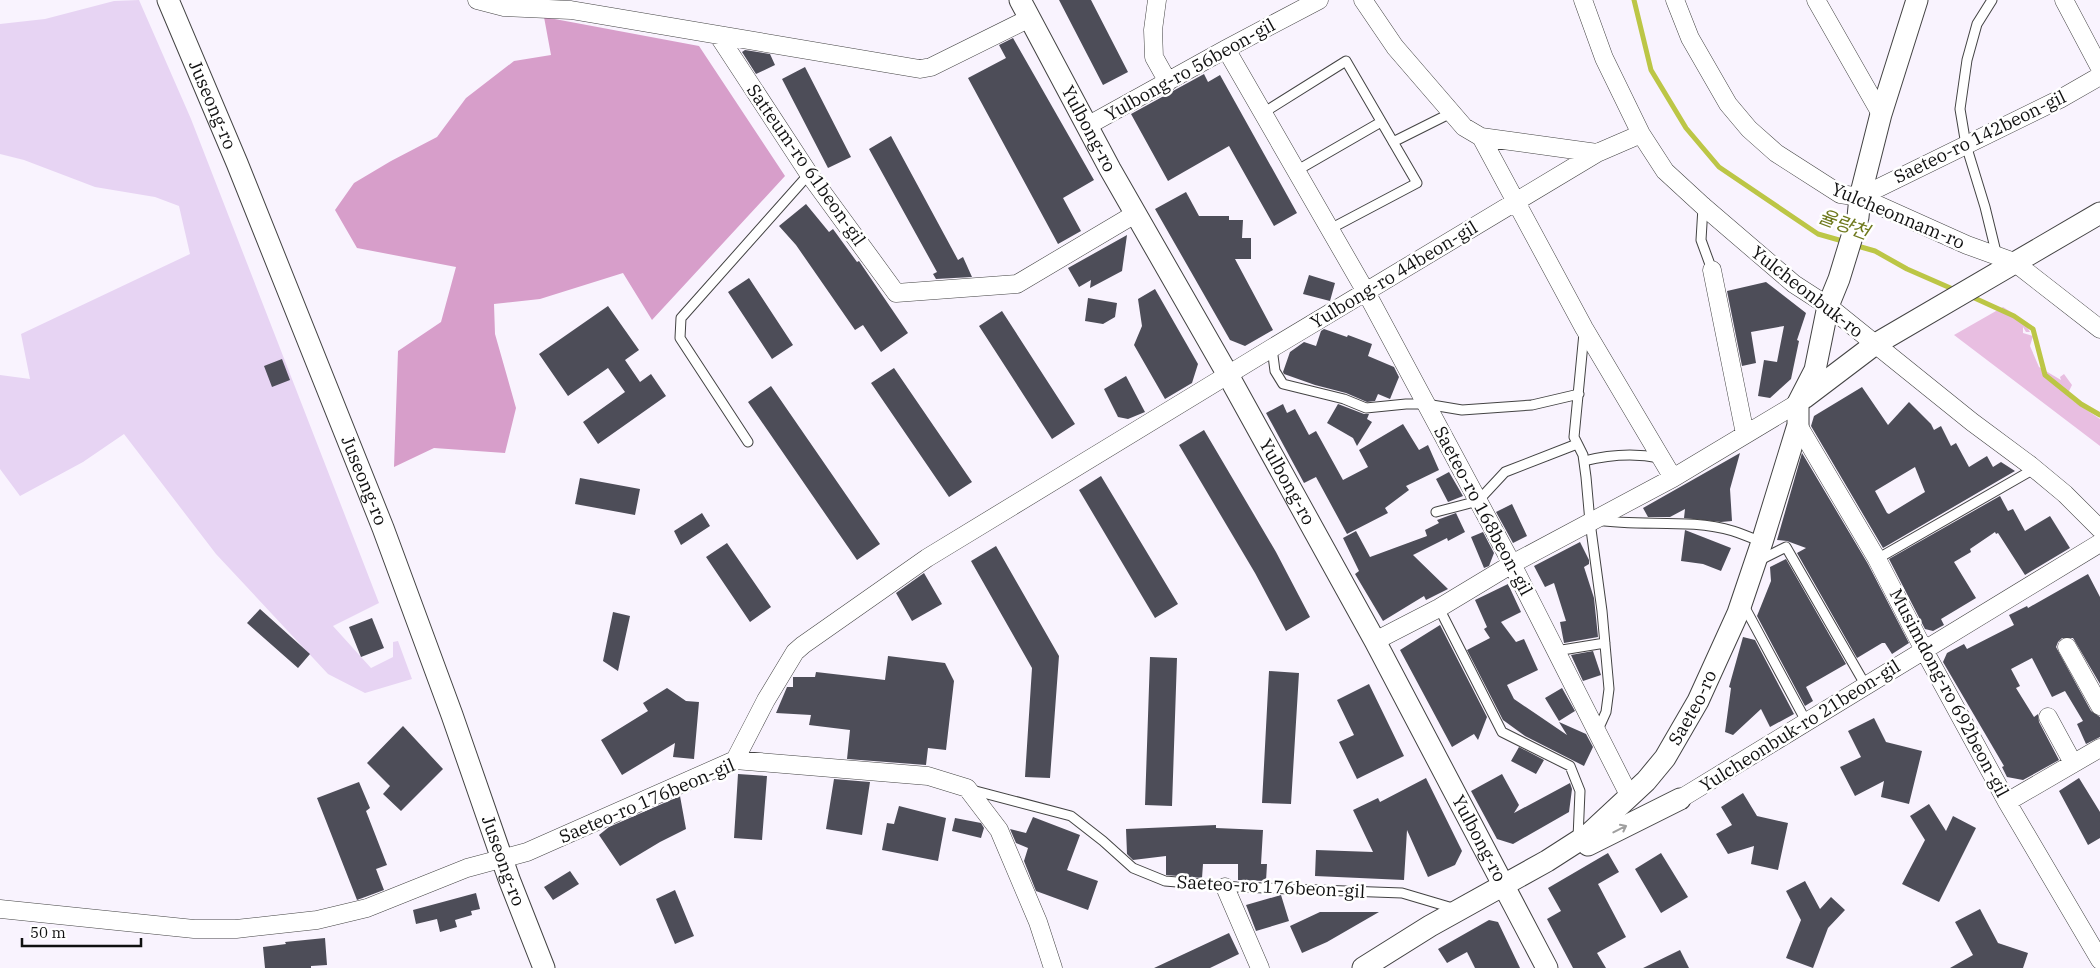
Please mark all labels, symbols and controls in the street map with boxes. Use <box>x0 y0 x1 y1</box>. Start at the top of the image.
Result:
street label: Yulbong-ro 56beon-gil <box>1101 13 1279 126</box>
street label: Juseong-ro <box>184 57 242 153</box>
street label: Satteum-ro 61beon-gil <box>742 79 871 250</box>
street label: Yulbong-ro <box>1057 81 1122 176</box>
street label: Saeteo-ro 142beon-gil <box>1890 85 2070 188</box>
street label: Yulcheonnam-ro <box>1828 177 1968 254</box>
water label: 율량천 <box>1815 204 1874 245</box>
street label: Yulbong-ro 44beon-gil <box>1306 216 1482 334</box>
street label: Yulcheonbuk-ro <box>1747 241 1868 343</box>
street label: Saeteo-ro 168beon-gil <box>1429 422 1538 599</box>
street label: Juseong-ro <box>336 432 393 528</box>
street label: Yulbong-ro <box>1254 435 1321 529</box>
street label: Musimdong-ro 692beon-gil <box>1885 585 2014 801</box>
street label: Yulcheonbuk-ro 21beon-gil <box>1695 654 1904 797</box>
street label: Saeteo-ro <box>1663 666 1721 749</box>
street label: Saeteo-ro 176beon-gil <box>555 753 738 848</box>
street label: Yulbong-ro <box>1447 791 1512 886</box>
street label: Juseong-ro <box>477 812 530 909</box>
one-way arrow <box>1612 824 1627 834</box>
street label: Saeteo-ro 176beon-gil <box>1176 870 1366 903</box>
scale bar <box>22 916 141 948</box>
text: 50 m <box>30 923 66 942</box>

